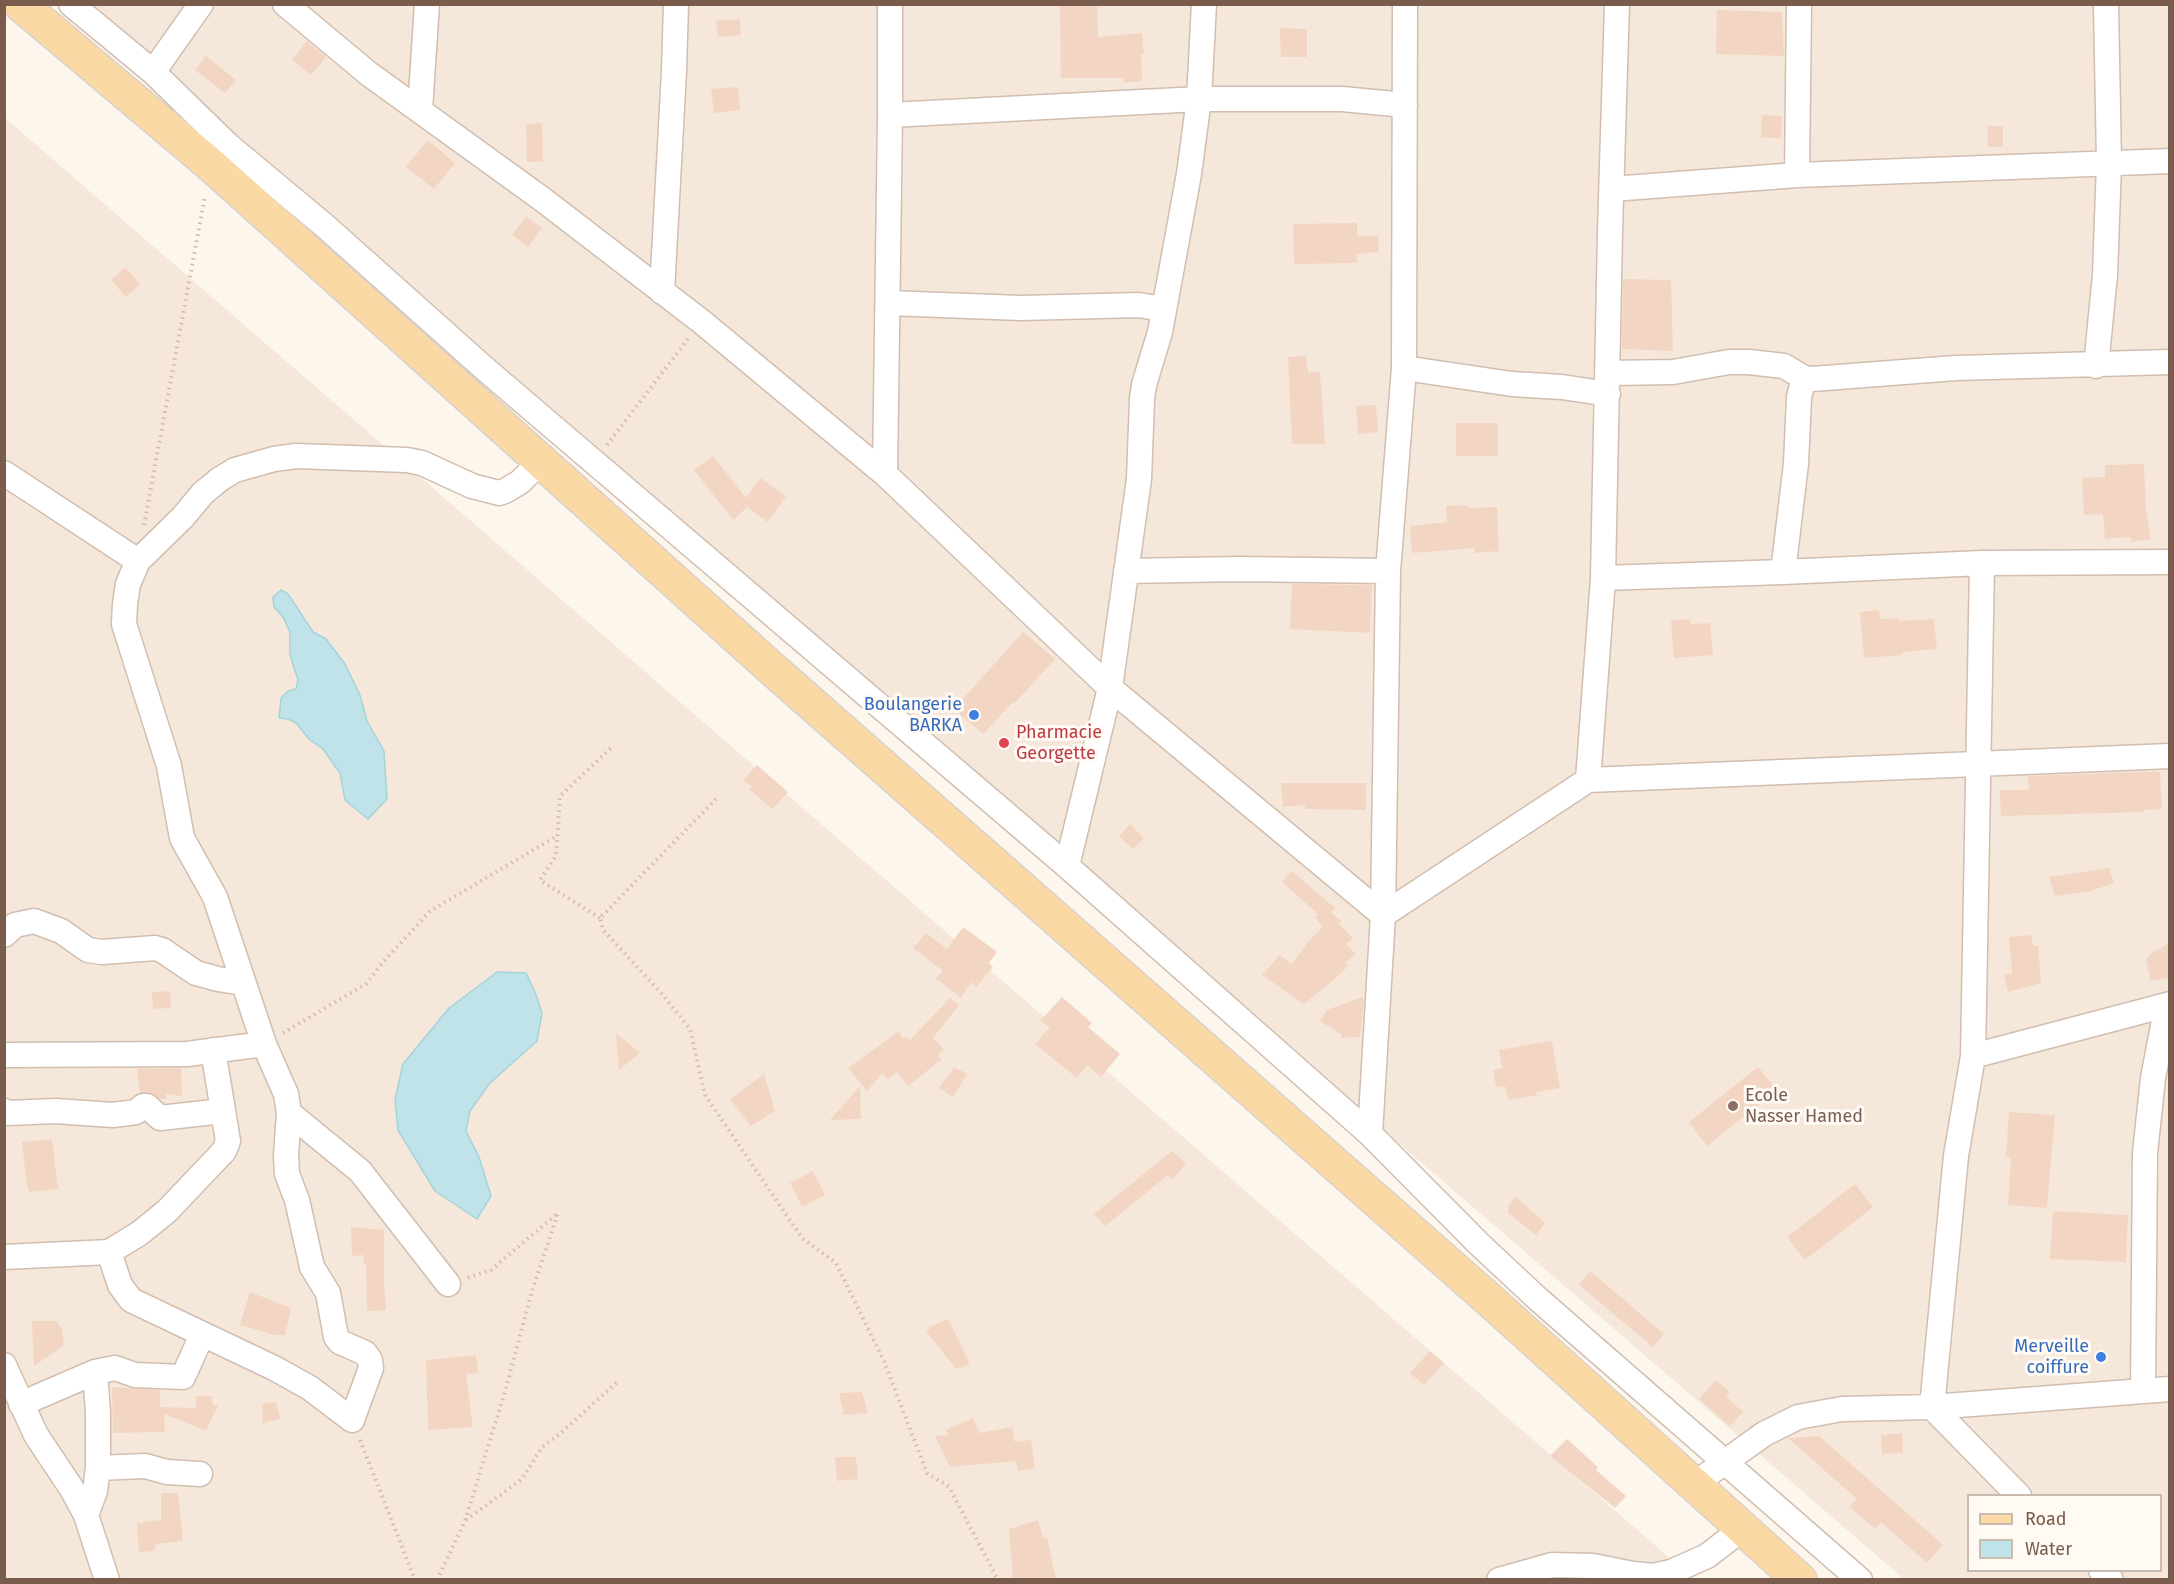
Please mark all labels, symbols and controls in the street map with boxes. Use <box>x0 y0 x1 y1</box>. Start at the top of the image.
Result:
place label: Boulangerie BARKA <box>864 694 962 736</box>
marker: Boulangerie BARKA <box>967 708 981 722</box>
place label: Pharmacie Georgette <box>1016 722 1102 764</box>
marker: Pharmacie Georgette <box>997 736 1011 750</box>
place label: Ecole Nasser Hamed <box>1745 1085 1863 1128</box>
marker: Ecole Nasser Hamed <box>1726 1099 1740 1113</box>
place label: Merveille coiffure <box>2014 1336 2089 1378</box>
marker: Merveille coiffure <box>2094 1350 2108 1364</box>
legend <box>1967 1494 2162 1572</box>
text: Road <box>2025 1508 2067 1530</box>
text: Water <box>2025 1538 2072 1560</box>

